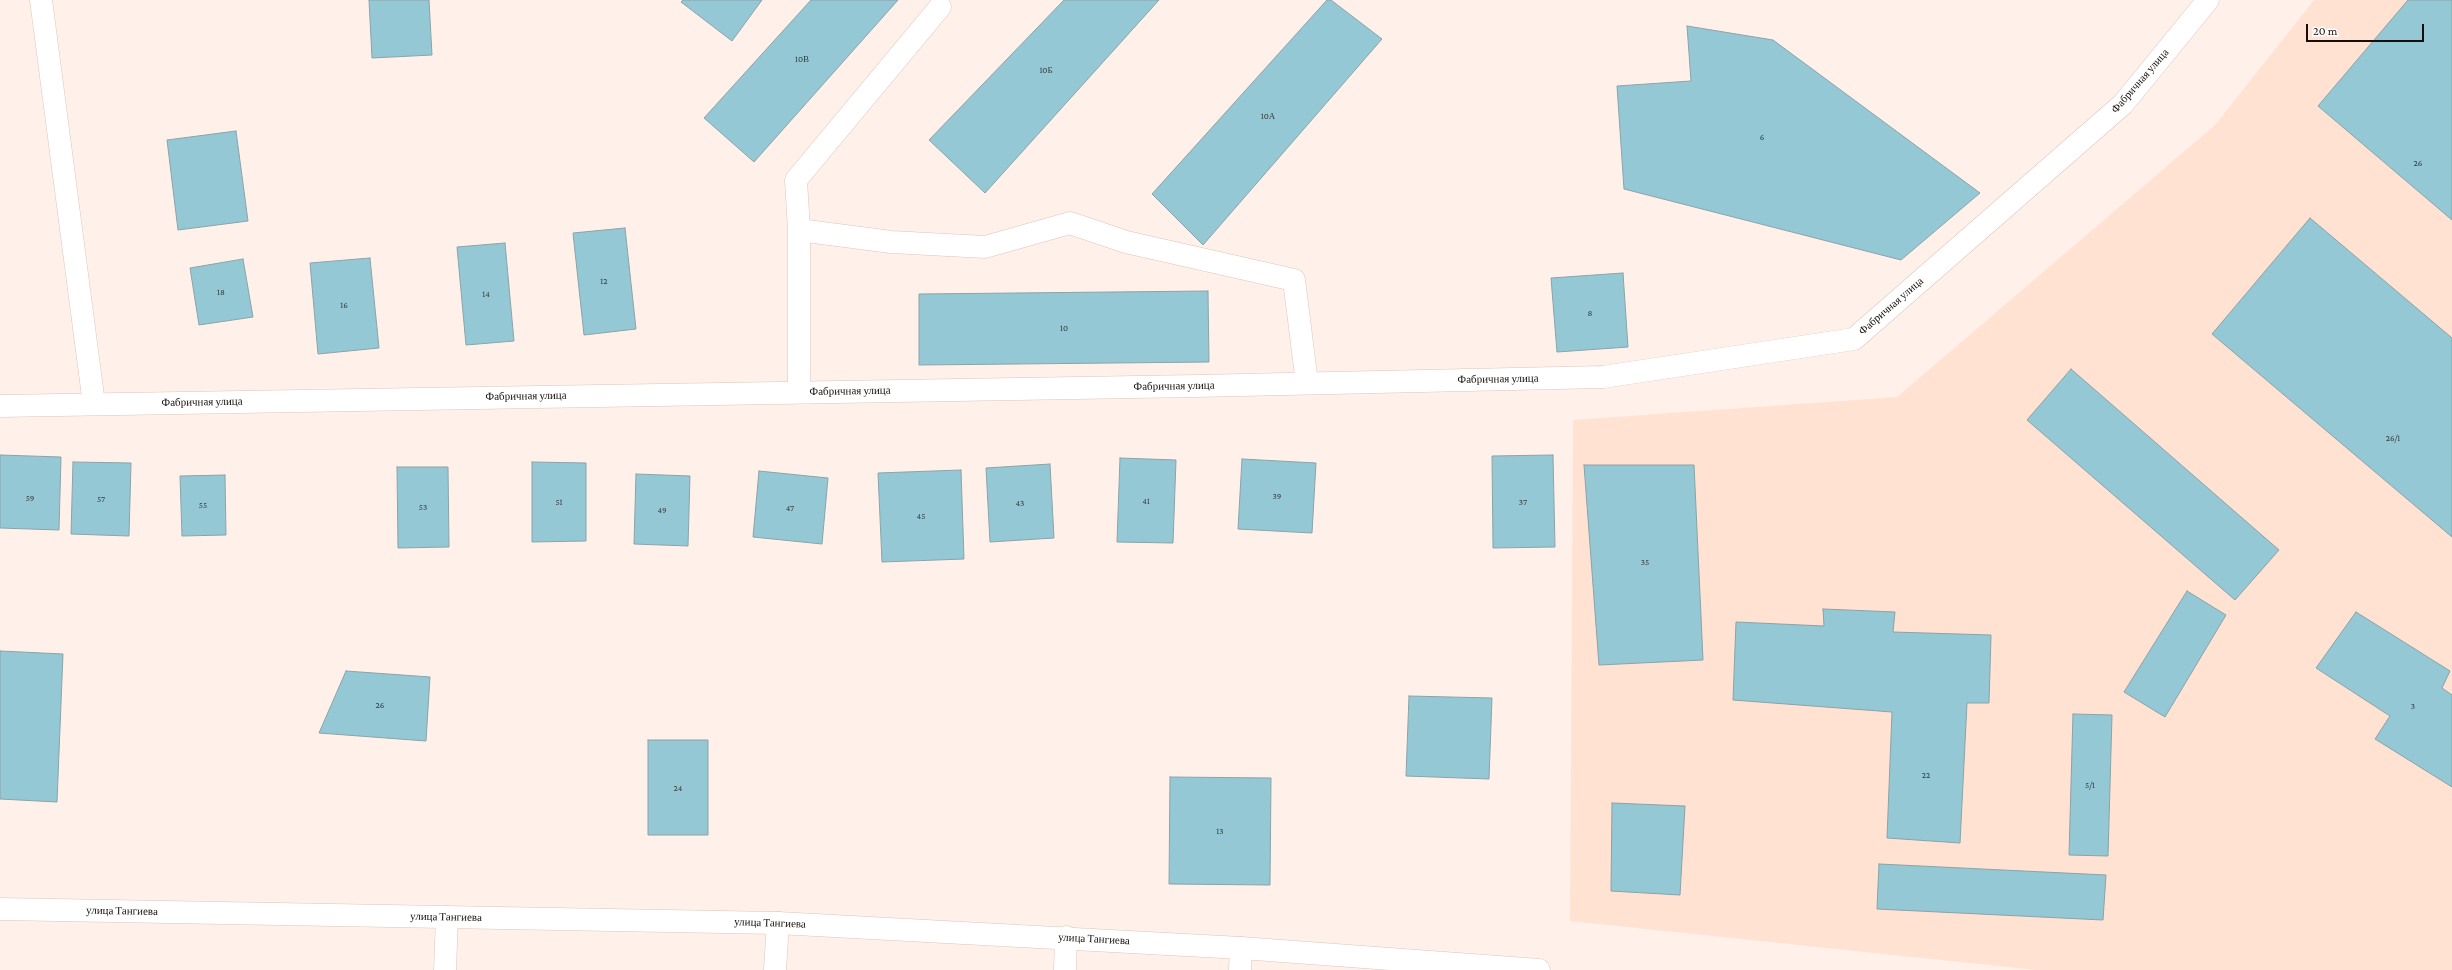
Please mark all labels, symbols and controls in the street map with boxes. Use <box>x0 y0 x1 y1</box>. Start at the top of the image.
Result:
scale bar <box>2308 16 2426 42</box>
text: 20 m <box>2313 24 2337 38</box>
street label: Фабричная улица <box>2108 46 2172 116</box>
house number: 10В <box>795 54 809 64</box>
house number: 10Б <box>1039 65 1053 75</box>
house number: 10А <box>1261 111 1275 121</box>
house number: 6 <box>1760 132 1764 142</box>
house number: 26 <box>2414 158 2422 168</box>
street label: Фабричная улица <box>1856 274 1926 338</box>
house number: 12 <box>600 276 608 286</box>
house number: 18 <box>217 287 225 297</box>
house number: 14 <box>482 289 490 299</box>
house number: 16 <box>340 300 348 310</box>
house number: 8 <box>1588 308 1592 318</box>
house number: 10 <box>1060 323 1068 333</box>
street label: Фабричная улица <box>1457 372 1539 386</box>
street label: Фабричная улица <box>1133 379 1215 393</box>
street label: Фабричная улица <box>809 384 891 398</box>
street label: Фабричная улица <box>485 389 567 403</box>
street label: Фабричная улица <box>161 395 243 409</box>
house number: 26/1 <box>2386 433 2400 443</box>
house number: 39 <box>1273 491 1281 501</box>
house number: 59 <box>26 493 34 503</box>
house number: 57 <box>97 494 105 504</box>
house number: 41 <box>1142 496 1150 506</box>
house number: 51 <box>555 497 563 507</box>
house number: 37 <box>1519 497 1527 507</box>
house number: 43 <box>1016 498 1024 508</box>
house number: 55 <box>199 500 207 510</box>
house number: 53 <box>419 502 427 512</box>
house number: 47 <box>786 503 794 513</box>
house number: 49 <box>657 505 667 515</box>
house number: 45 <box>917 511 925 521</box>
house number: 35 <box>1641 557 1649 567</box>
house number: 26 <box>376 700 384 710</box>
house number: 3 <box>2411 701 2415 711</box>
house number: 22 <box>1922 770 1930 780</box>
house number: 5/1 <box>2085 780 2095 790</box>
house number: 24 <box>674 783 682 793</box>
house number: 13 <box>1216 826 1224 836</box>
street label: улица Тангиева <box>86 904 158 918</box>
street label: улица Тангиева <box>410 910 482 924</box>
street label: улица Тангиева <box>734 915 806 931</box>
street label: улица Тангиева <box>1058 931 1130 947</box>

